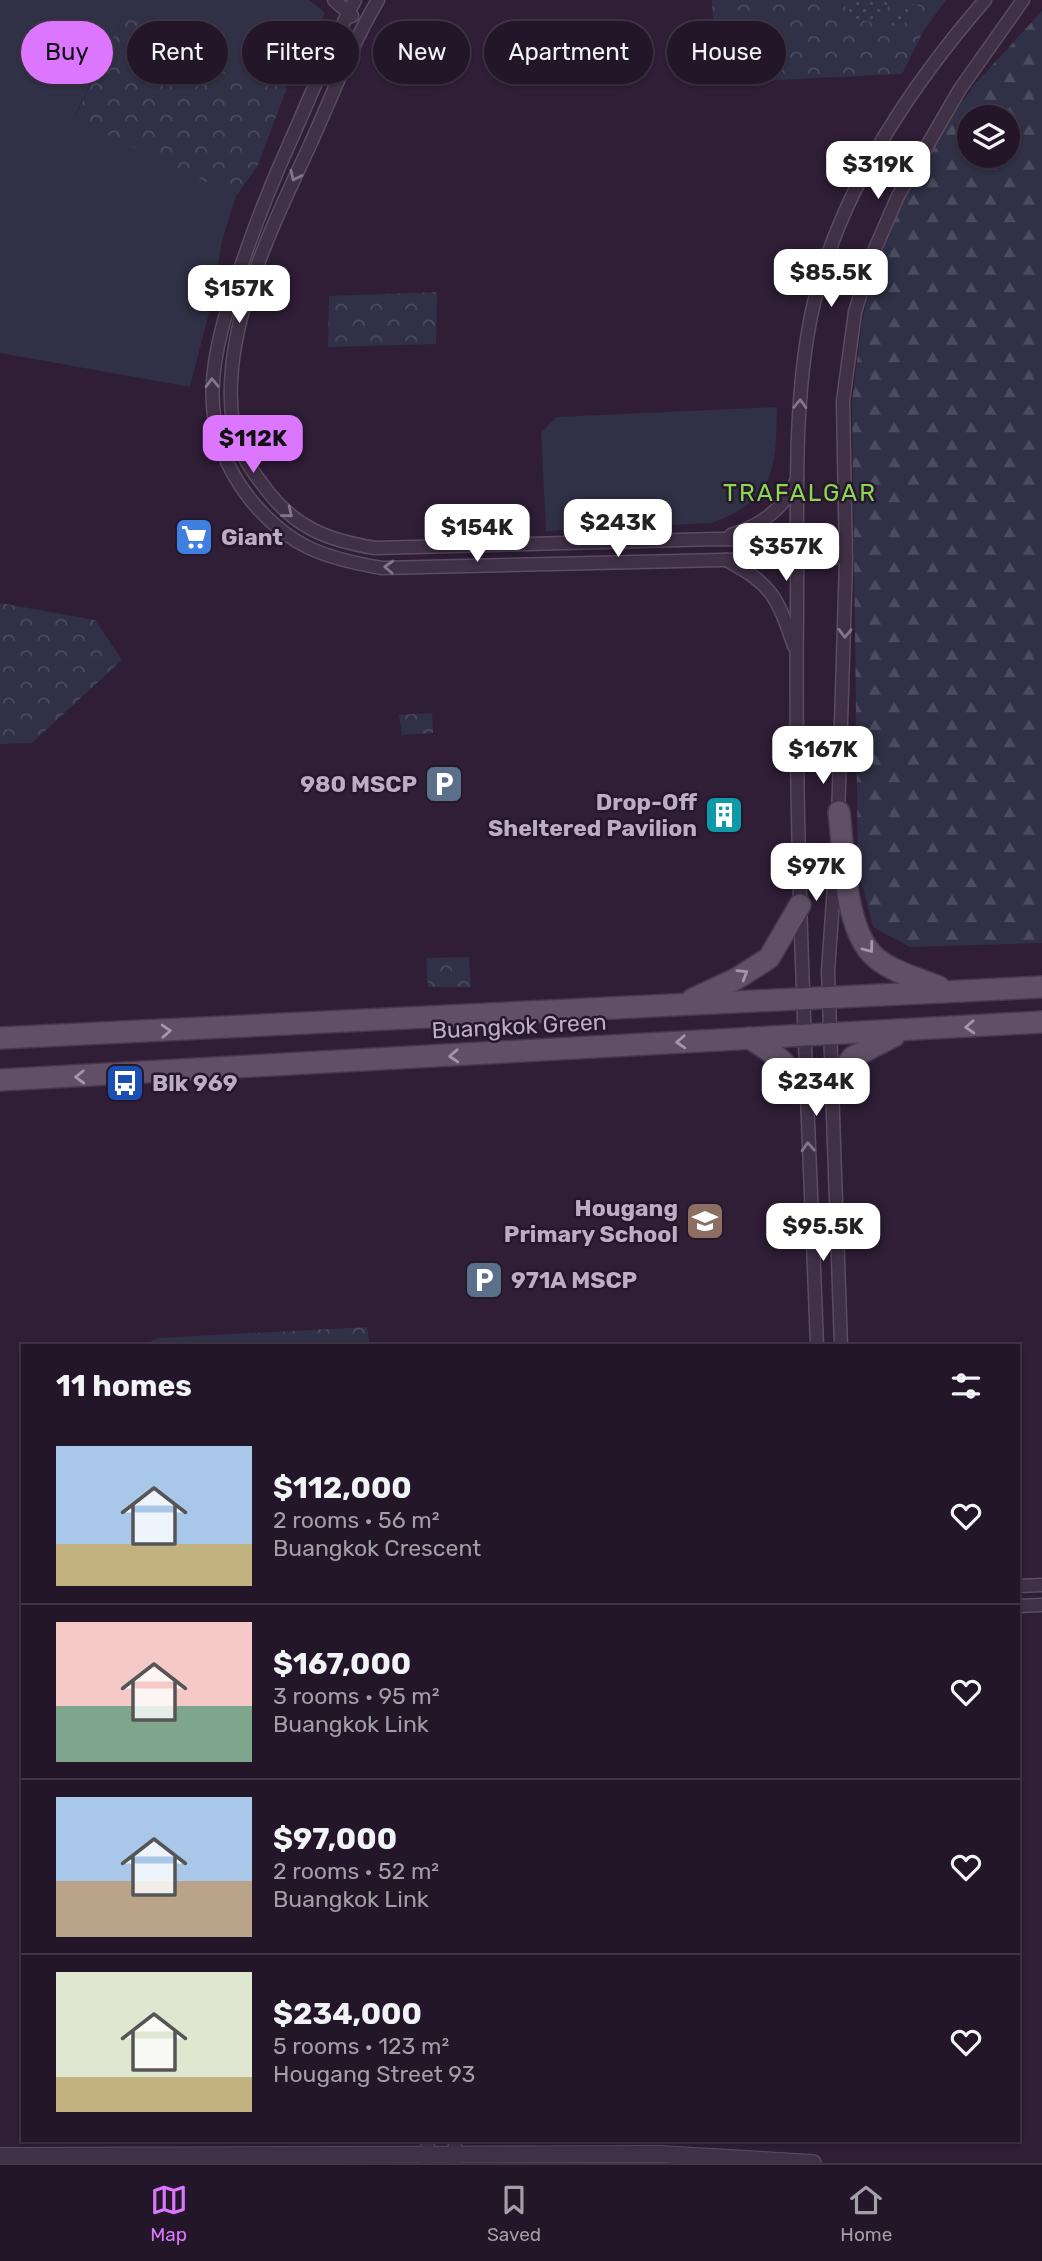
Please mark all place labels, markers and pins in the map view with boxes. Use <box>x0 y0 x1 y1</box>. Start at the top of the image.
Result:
pin: $319K <box>829 142 927 201</box>
pin: $85.5K <box>774 250 888 309</box>
pin: $157K <box>190 266 288 325</box>
pin: $112K <box>204 416 302 475</box>
pin: $243K <box>569 500 667 559</box>
pin: $154K <box>428 504 526 564</box>
supermarket icon: Giant <box>173 516 215 558</box>
place label: Giant <box>221 523 283 551</box>
pin: $357K <box>737 524 835 583</box>
pin: $167K <box>774 726 872 786</box>
parking icon: 980 MSCP <box>423 763 465 805</box>
place label: 980 MSCP <box>300 770 417 798</box>
place label: Drop-Off Sheltered Pavilion <box>488 788 697 842</box>
building icon: Drop-Off Sheltered Pavilion <box>703 794 745 836</box>
pin: $97K <box>775 844 857 903</box>
pin: $234K <box>767 1058 865 1118</box>
bus stop icon: Blk 969 <box>104 1062 146 1104</box>
place label: Blk 969 <box>152 1069 237 1097</box>
place label: Hougang Primary School <box>504 1194 678 1248</box>
school or university icon: Hougang Primary School <box>684 1200 726 1242</box>
pin: $95.5K <box>766 1204 880 1263</box>
parking icon: 971A MSCP <box>463 1259 505 1301</box>
place label: 971A MSCP <box>511 1266 637 1294</box>

